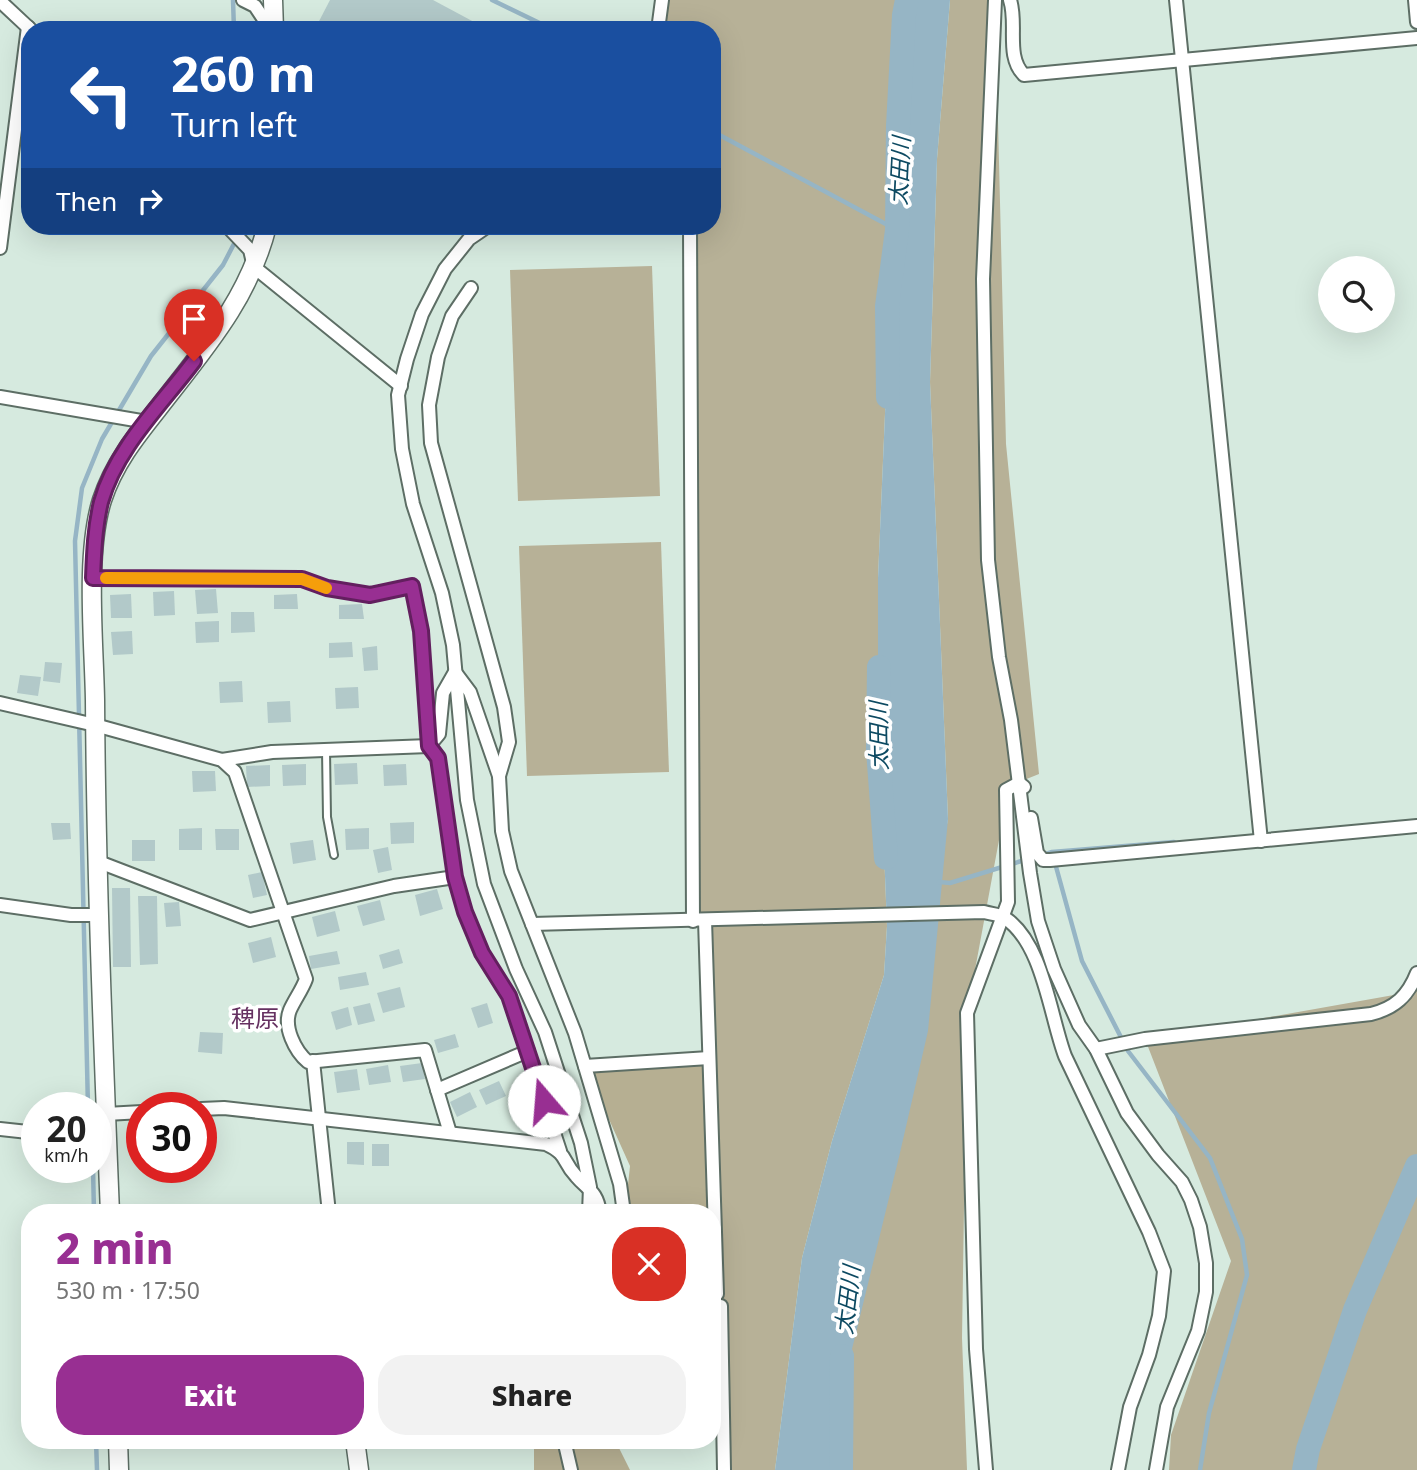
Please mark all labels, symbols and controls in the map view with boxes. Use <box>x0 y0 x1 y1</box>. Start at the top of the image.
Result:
text: 260 m <box>171 40 316 106</box>
icon: left <box>56 49 147 140</box>
text: Turn left <box>171 103 297 146</box>
water label: 太田川 <box>881 133 917 206</box>
icon: right <box>131 182 169 220</box>
text: Then <box>56 183 117 219</box>
map controls <box>1318 256 1395 333</box>
button: search <box>1318 256 1395 333</box>
pin <box>164 289 224 361</box>
icon: arrive <box>175 300 213 338</box>
water label: 太田川 <box>861 698 895 771</box>
district label: 稗原 <box>231 1001 279 1034</box>
position arrow <box>507 1064 581 1138</box>
speed limit sign: 30 <box>126 1092 217 1183</box>
text: 20 <box>46 1105 87 1152</box>
text: km/h <box>44 1143 89 1167</box>
text: 2 min <box>56 1219 173 1276</box>
button: close <box>612 1227 686 1301</box>
water label: 太田川 <box>827 1261 867 1336</box>
text: 530 m · 17:50 <box>56 1274 200 1306</box>
button: Exit <box>56 1355 364 1435</box>
button: Share <box>378 1355 686 1435</box>

